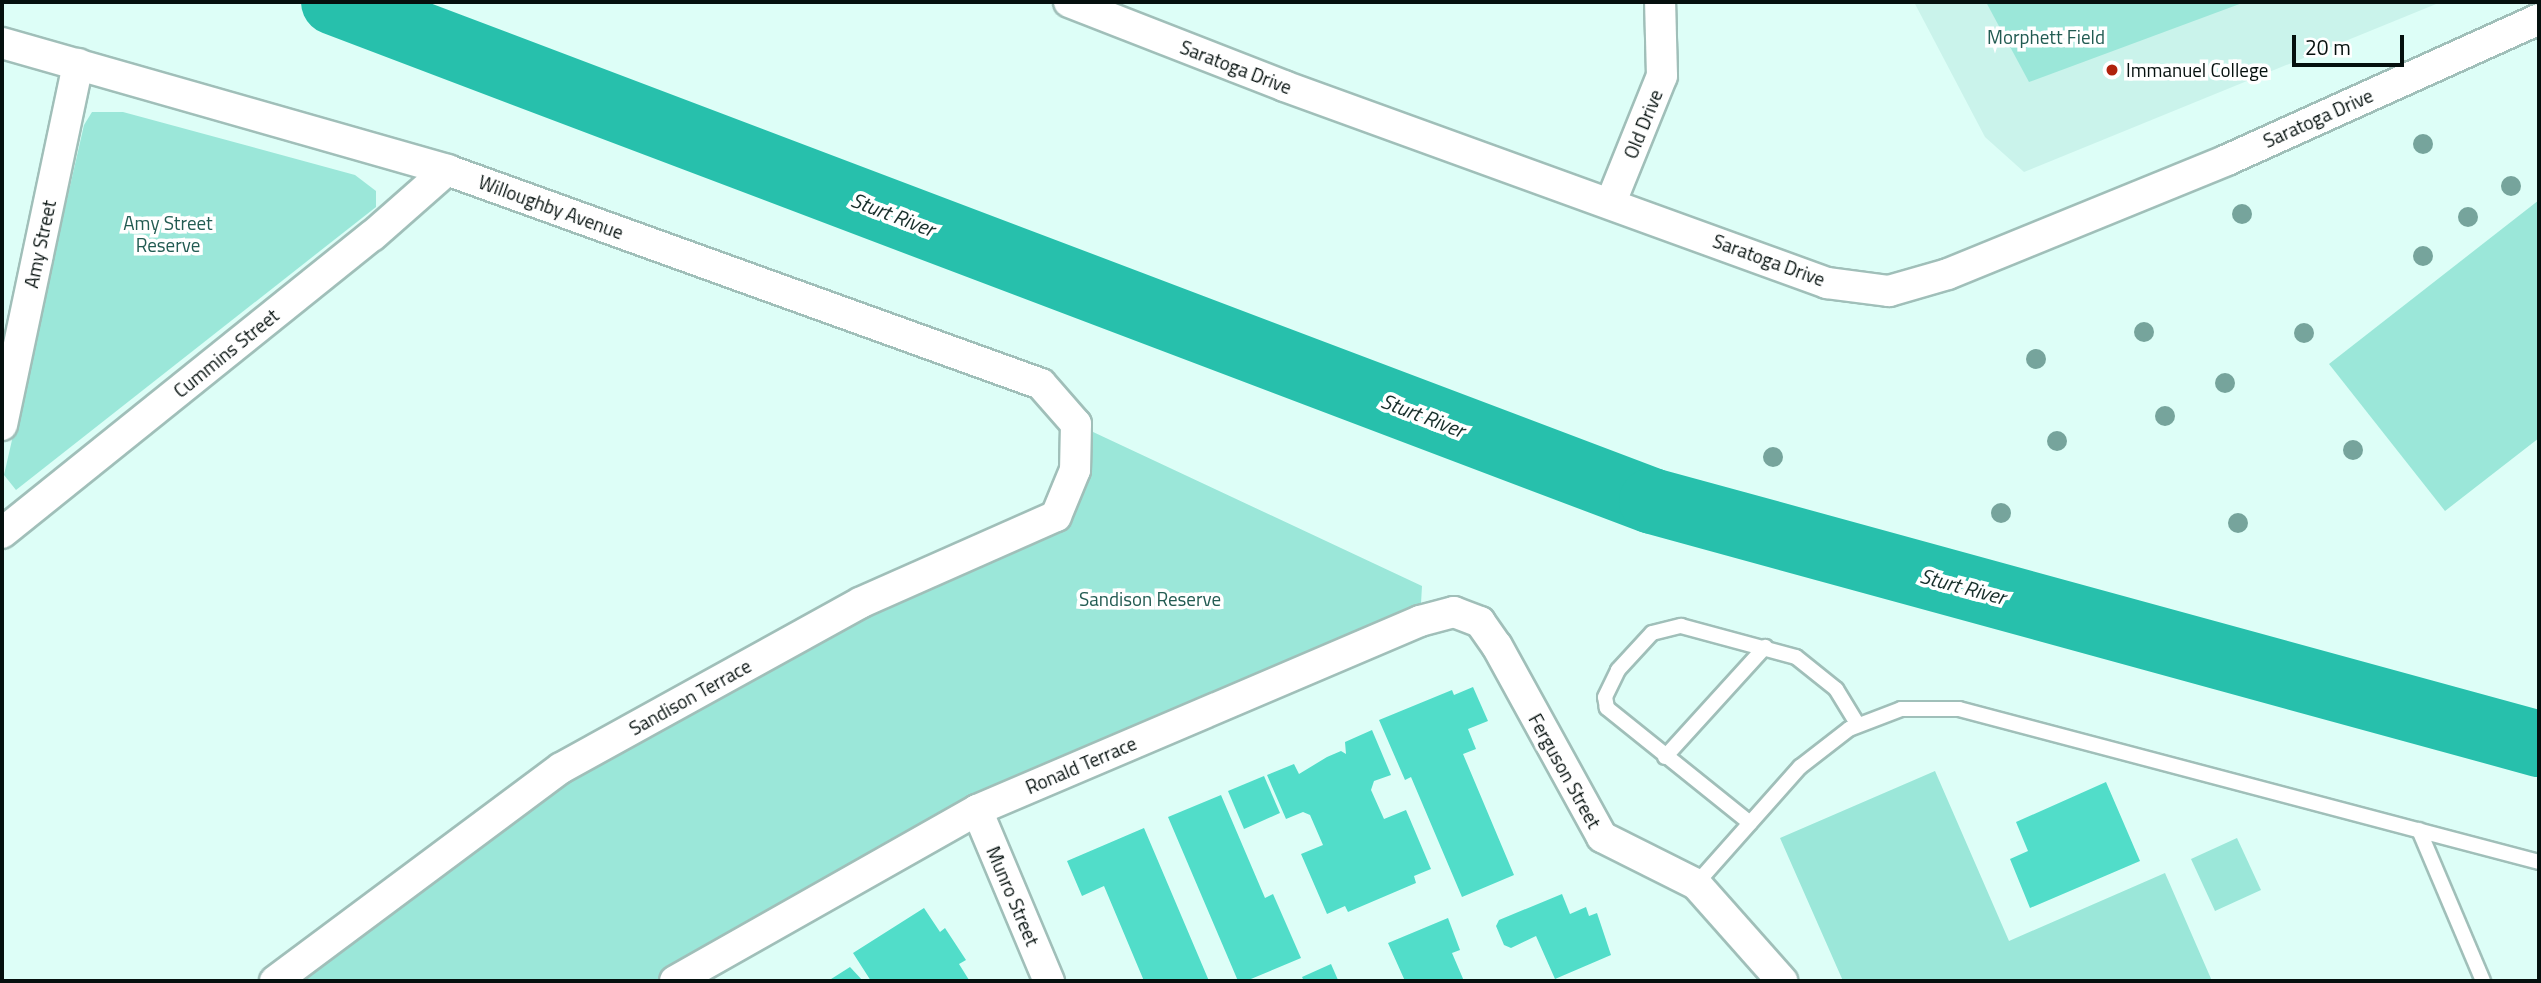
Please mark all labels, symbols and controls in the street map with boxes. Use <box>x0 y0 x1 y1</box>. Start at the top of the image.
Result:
scale bar <box>2296 21 2408 65</box>
park label: Morphett Field <box>1987 26 2105 48</box>
text: 20 m <box>2305 31 2351 63</box>
street label: Saratoga Drive <box>1177 35 1295 99</box>
place label: Immanuel College <box>2126 59 2268 81</box>
marker: Immanuel College <box>2104 62 2120 78</box>
street label: Saratoga Drive <box>2260 84 2376 152</box>
street label: Old Drive <box>1619 86 1667 162</box>
street label: Willoughby Avenue <box>475 170 627 244</box>
water label: Sturt River <box>848 187 938 241</box>
street label: Amy Street <box>20 198 60 290</box>
park label: Amy Street Reserve <box>123 212 213 256</box>
street label: Saratoga Drive <box>1710 229 1828 291</box>
street label: Cummins Street <box>169 304 283 402</box>
water label: Sturt River <box>1378 388 1468 442</box>
water label: Sturt River <box>1918 563 2008 609</box>
park label: Sandison Reserve <box>1079 588 1221 610</box>
street label: Sandison Terrace <box>625 654 755 740</box>
street label: Ferguson Street <box>1524 710 1606 832</box>
street label: Ronald Terrace <box>1022 731 1140 799</box>
street label: Munro Street <box>982 843 1044 949</box>

